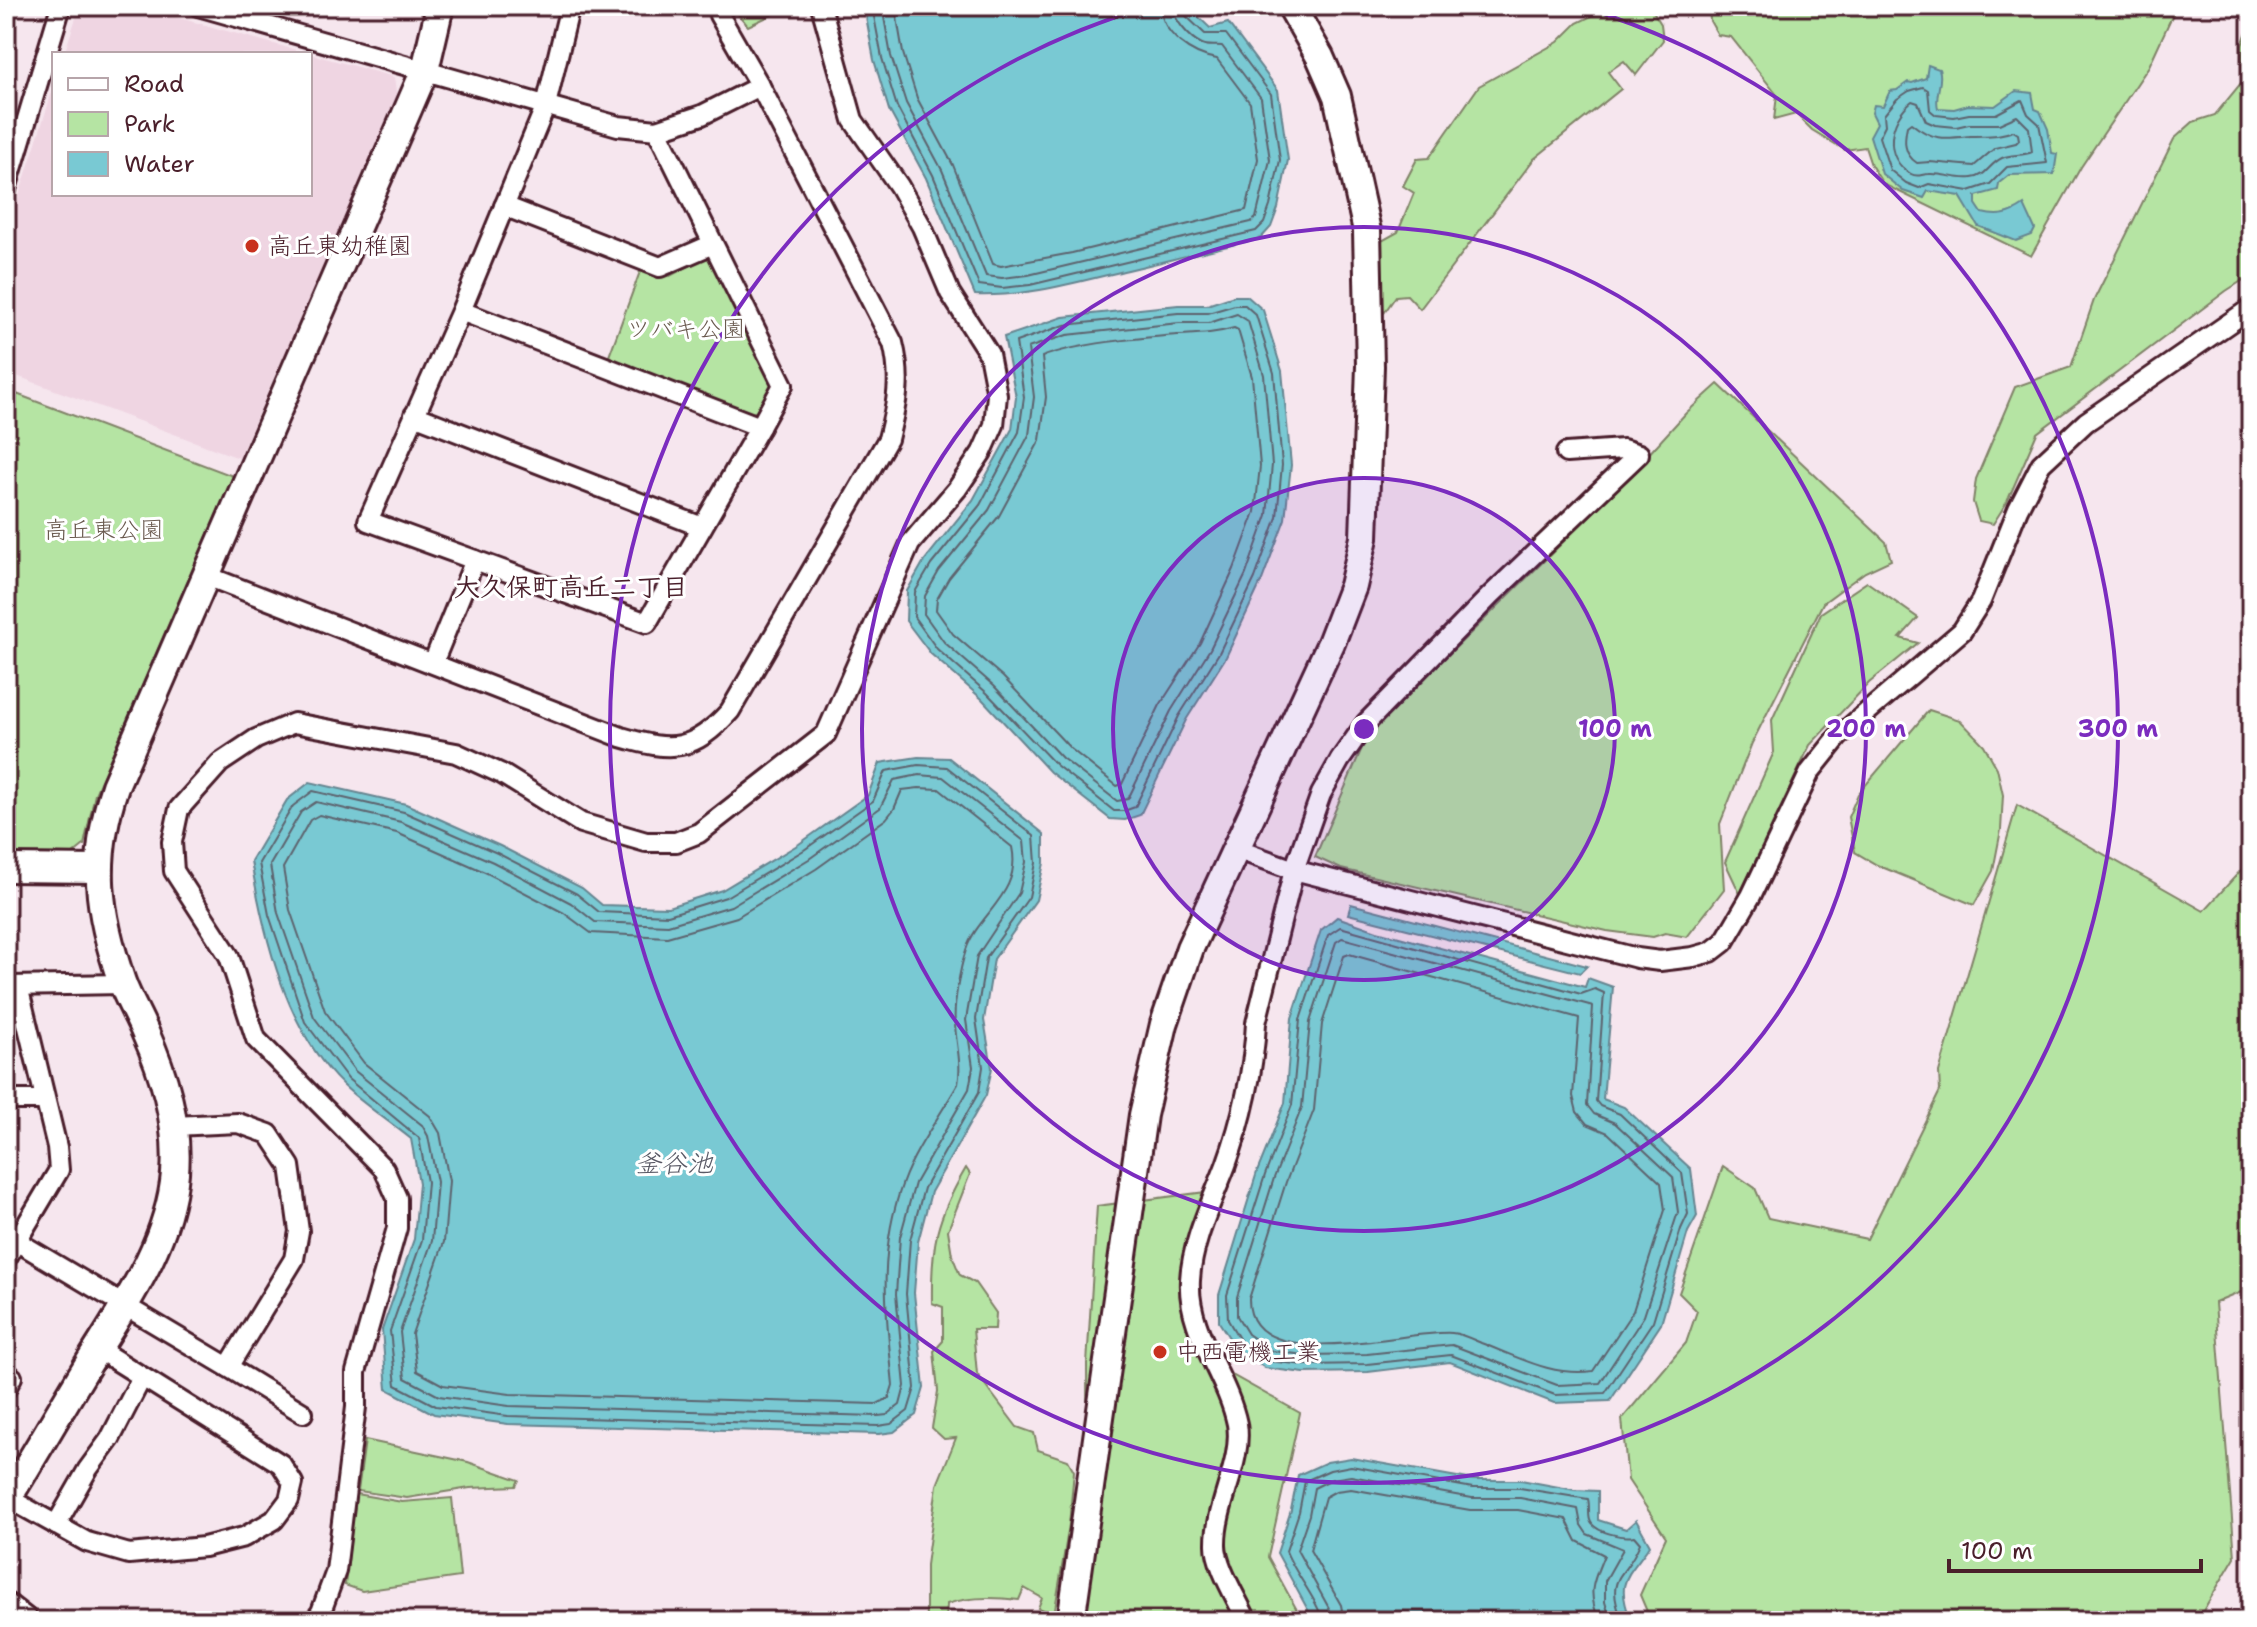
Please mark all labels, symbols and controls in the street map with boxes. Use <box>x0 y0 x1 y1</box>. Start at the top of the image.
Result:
legend <box>52 52 312 196</box>
text: Road <box>124 68 184 100</box>
text: Park <box>124 108 176 140</box>
text: Water <box>124 148 195 180</box>
place label: 高丘東幼稚園 <box>268 230 412 262</box>
marker: 高丘東幼稚園 <box>243 237 261 255</box>
park label: ツバキ公園 <box>626 313 746 345</box>
park label: 高丘東公園 <box>44 514 164 546</box>
district label: 大久保町高丘二丁目 <box>454 569 688 604</box>
text: 100 m <box>1578 713 1652 745</box>
text: 200 m <box>1826 713 1906 745</box>
text: 300 m <box>2078 713 2158 745</box>
centre of rings <box>1350 715 1378 743</box>
water label: 釜谷池 <box>635 1145 714 1180</box>
place label: 中西電機工業 <box>1176 1336 1320 1368</box>
marker: 中西電機工業 <box>1151 1343 1169 1361</box>
scale bar <box>1949 1523 2201 1573</box>
text: 100 m <box>1961 1535 2033 1567</box>

